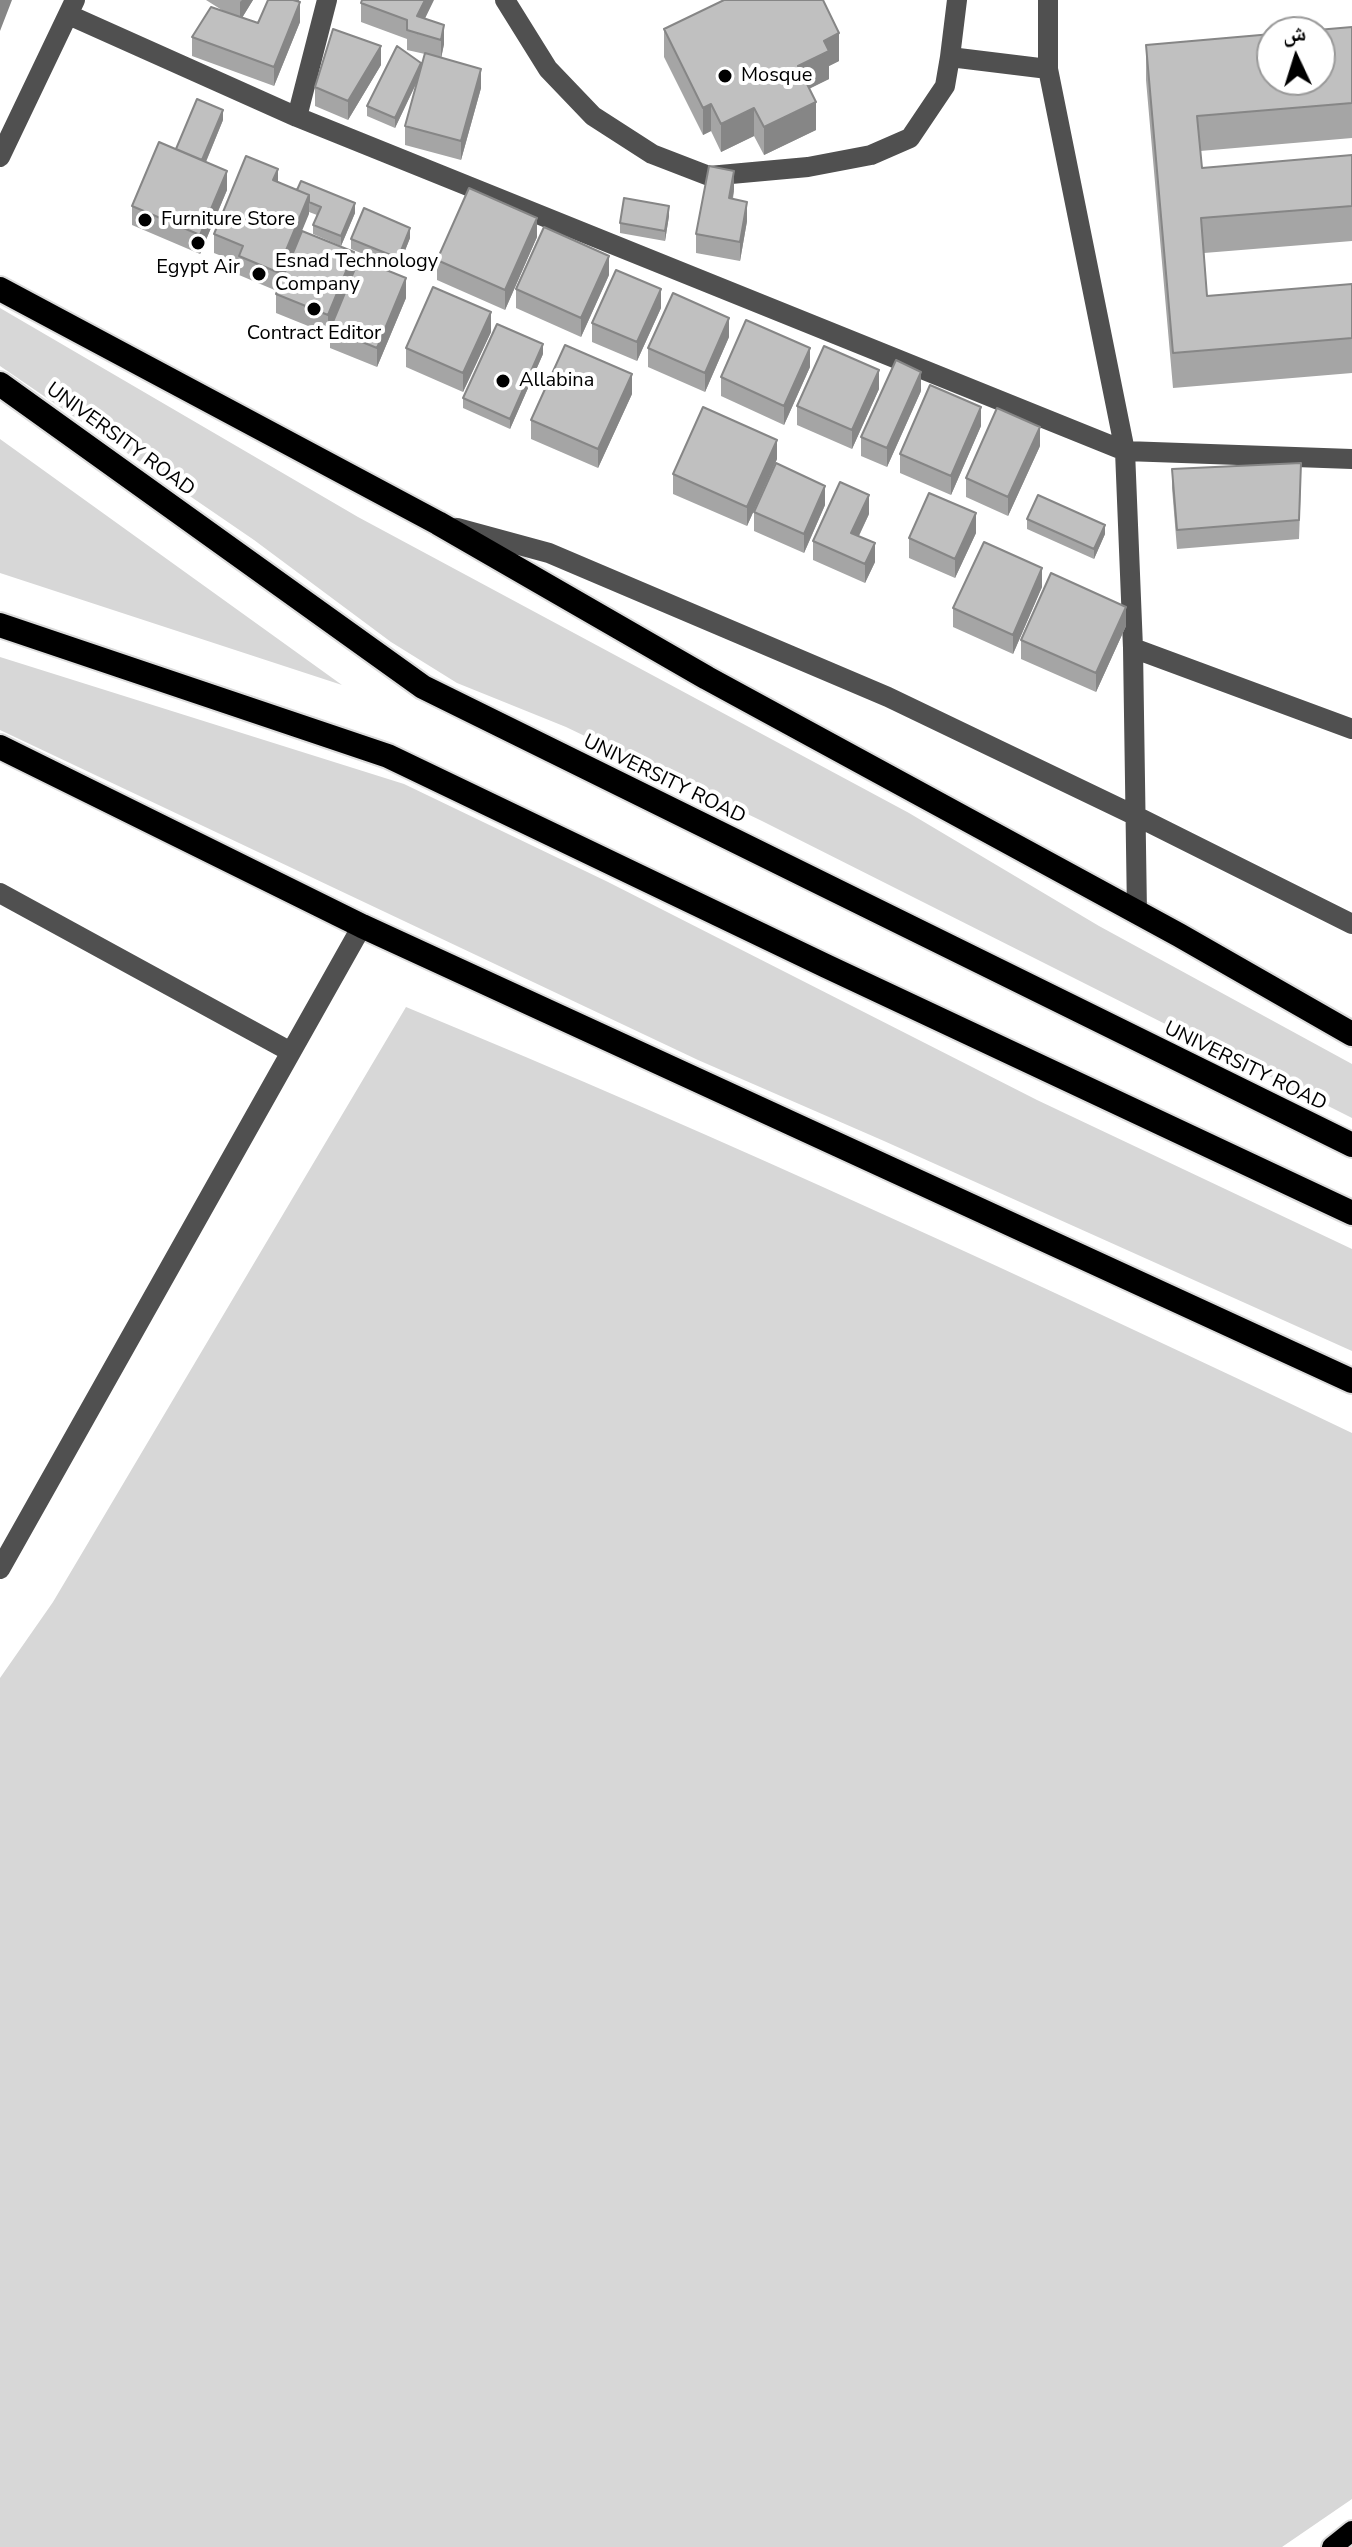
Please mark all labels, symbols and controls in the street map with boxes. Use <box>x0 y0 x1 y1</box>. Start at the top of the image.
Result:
north arrow <box>1256 16 1336 96</box>
text: ش <box>1282 18 1307 50</box>
place label: Mosque <box>741 64 812 88</box>
marker: Mosque <box>716 67 734 85</box>
place label: Furniture Store <box>161 208 295 232</box>
marker: Furniture Store <box>136 211 154 229</box>
marker: Egypt Air <box>189 234 207 252</box>
place label: Esnad Technology Company <box>275 250 438 297</box>
place label: Egypt Air <box>156 256 240 280</box>
marker: Esnad Technology Company <box>250 265 268 283</box>
marker: Contract Editor <box>305 300 323 318</box>
place label: Contract Editor <box>247 322 381 346</box>
place label: Allabina <box>519 369 594 393</box>
marker: Allabina <box>494 372 512 390</box>
street label: UNIVERSITY ROAD <box>41 378 199 502</box>
street label: UNIVERSITY ROAD <box>579 730 749 830</box>
street label: UNIVERSITY ROAD <box>1160 1017 1330 1117</box>

